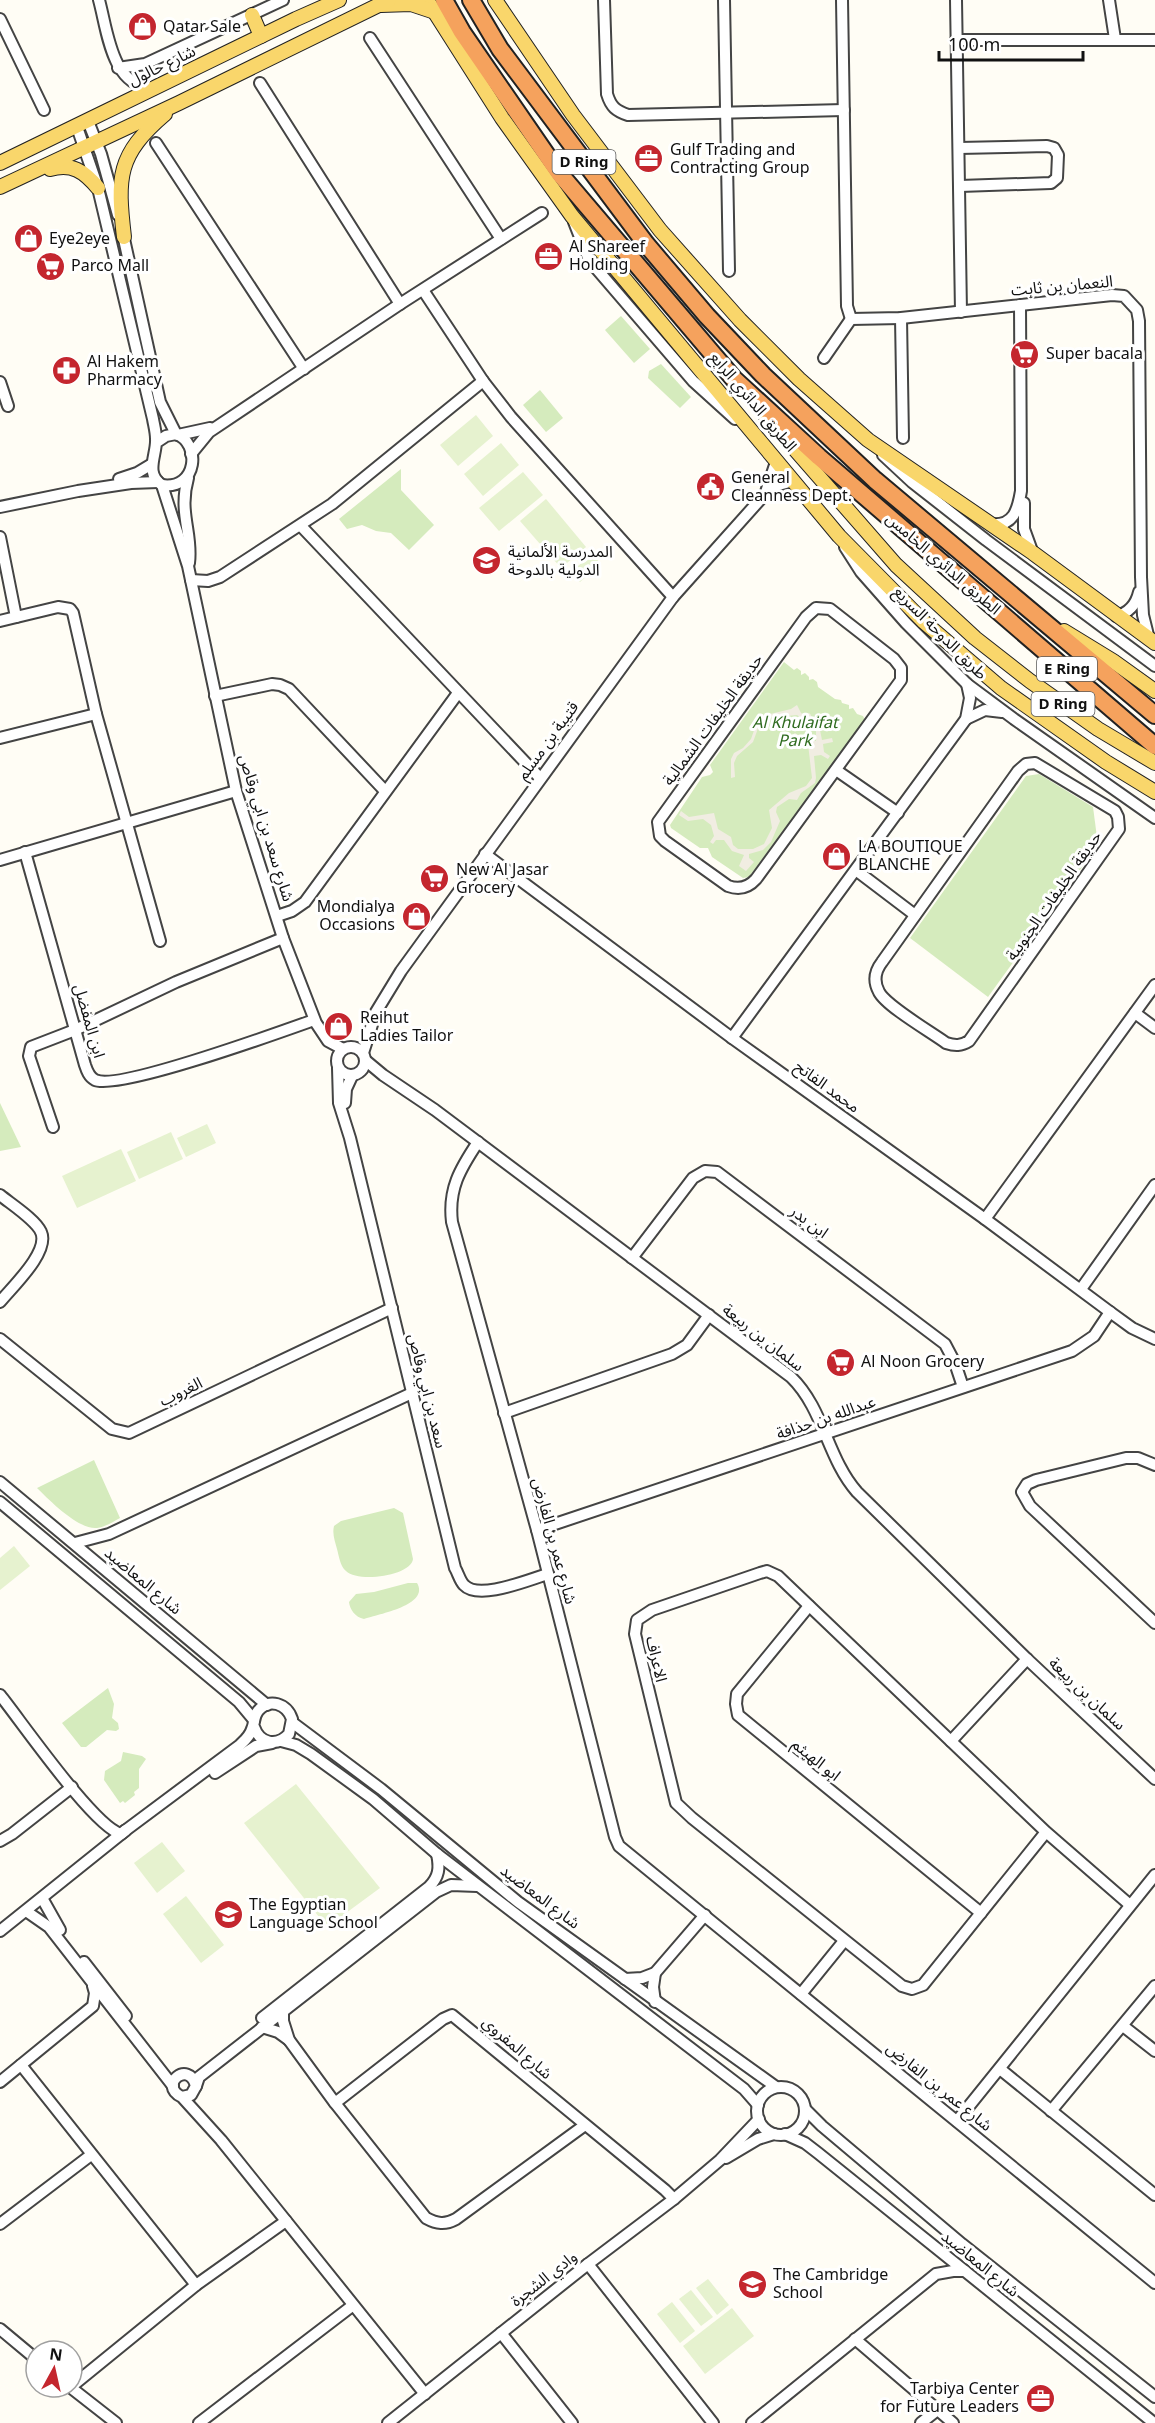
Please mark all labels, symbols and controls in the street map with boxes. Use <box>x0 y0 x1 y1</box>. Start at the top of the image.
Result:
place label: Qatar Sale <box>163 10 241 44</box>
shop icon: Qatar Sale <box>126 11 158 43</box>
scale bar <box>939 24 1083 62</box>
text: 100 m <box>948 26 1000 64</box>
street label: شارع حالول <box>122 35 202 97</box>
place label: Gulf Trading and Contracting Group <box>670 133 810 185</box>
office icon: Gulf Trading and Contracting Group <box>633 143 665 175</box>
road number: D Ring <box>552 150 616 174</box>
place label: Eye2eye <box>49 222 110 256</box>
shop icon: Eye2eye <box>12 223 44 255</box>
place label: Al Shareef Holding <box>569 230 646 282</box>
office icon: Al Shareef Holding <box>532 240 564 272</box>
place label: Parco Mall <box>71 249 149 283</box>
supermarket icon: Parco Mall <box>34 250 66 282</box>
street label: النعمان بن ثابت <box>1010 265 1114 307</box>
place label: Super bacala <box>1046 337 1143 371</box>
supermarket icon: Super bacala <box>1009 338 1041 370</box>
street label: الطريق الدائري الرابع <box>700 343 806 461</box>
place label: Al Hakem Pharmacy <box>87 345 163 397</box>
pharmacy icon: Al Hakem Pharmacy <box>50 355 82 387</box>
place label: General Cleanness Dept. <box>731 461 852 513</box>
public building icon: General Cleanness Dept. <box>694 471 726 503</box>
street label: الطريق الدائري الخامس <box>877 503 1009 625</box>
place label: المدرسة الألمانية الدولية بالدوحة <box>508 535 613 587</box>
school or university icon: المدرسة الألمانية الدولية بالدوحة <box>471 545 503 577</box>
street label: طريق الدوحة السريع <box>884 577 996 689</box>
street label: حديقة الخليفات الشمالية <box>653 646 773 794</box>
road number: E Ring <box>1037 657 1097 681</box>
road number: D Ring <box>1032 692 1094 716</box>
street label: قتيبة بن مسلم <box>507 694 589 788</box>
park label: Al Khulaifat Park <box>752 706 840 758</box>
street label: شارع سعد بن ابي وقاص <box>227 750 305 906</box>
street label: حديقة الخليفات الجنوبية <box>996 823 1112 969</box>
place label: LA BOUTIQUE BLANCHE <box>858 830 963 882</box>
shop icon: LA BOUTIQUE BLANCHE <box>821 840 853 872</box>
place label: New Al Jasar Grocery <box>456 853 549 905</box>
supermarket icon: New Al Jasar Grocery <box>419 863 451 895</box>
place label: Mondialya Occasions <box>317 890 395 942</box>
shop icon: Mondialya Occasions <box>400 900 432 932</box>
street label: ابن المفضل <box>62 980 116 1062</box>
place label: Reihut Ladies Tailor <box>360 1001 454 1053</box>
shop icon: Reihut Ladies Tailor <box>323 1011 355 1043</box>
street label: محمد الفاتح <box>786 1051 868 1123</box>
street label: ابن بدر <box>781 1195 836 1248</box>
street label: سلمان بن ربيعة <box>714 1294 812 1382</box>
street label: سعد بن ابي وقاص <box>396 1330 458 1452</box>
place label: Al Noon Grocery <box>861 1345 985 1379</box>
supermarket icon: Al Noon Grocery <box>824 1346 856 1378</box>
street label: الغروب <box>153 1367 209 1417</box>
street label: عبدالله بن حذافة <box>771 1385 881 1451</box>
street label: شارع عمر بن الفارض <box>521 1474 587 1608</box>
street label: شارع المعاضيد <box>96 1538 190 1624</box>
street label: الاعراف <box>634 1632 678 1686</box>
street label: سلمان بن ربيعة <box>1039 1648 1135 1740</box>
street label: ابو الهيثم <box>783 1729 849 1791</box>
street label: شارع المعاضيد <box>492 1855 588 1939</box>
place label: The Egyptian Language School <box>249 1888 378 1940</box>
school or university icon: The Egyptian Language School <box>212 1898 244 1930</box>
street label: شارع المفروي <box>473 2007 561 2089</box>
street label: شارع عمر بن الفارض <box>878 2033 1000 2141</box>
street label: شارع المعاضيد <box>933 2221 1027 2307</box>
street label: وادي الشجرة <box>502 2241 586 2317</box>
place label: The Cambridge School <box>773 2258 888 2310</box>
school or university icon: The Cambridge School <box>736 2268 768 2300</box>
text: N <box>47 2337 65 2373</box>
north arrow <box>24 2339 84 2399</box>
place label: Tarbiya Center for Future Leaders <box>880 2372 1019 2423</box>
office icon: Tarbiya Center for Future Leaders <box>1024 2382 1056 2414</box>

